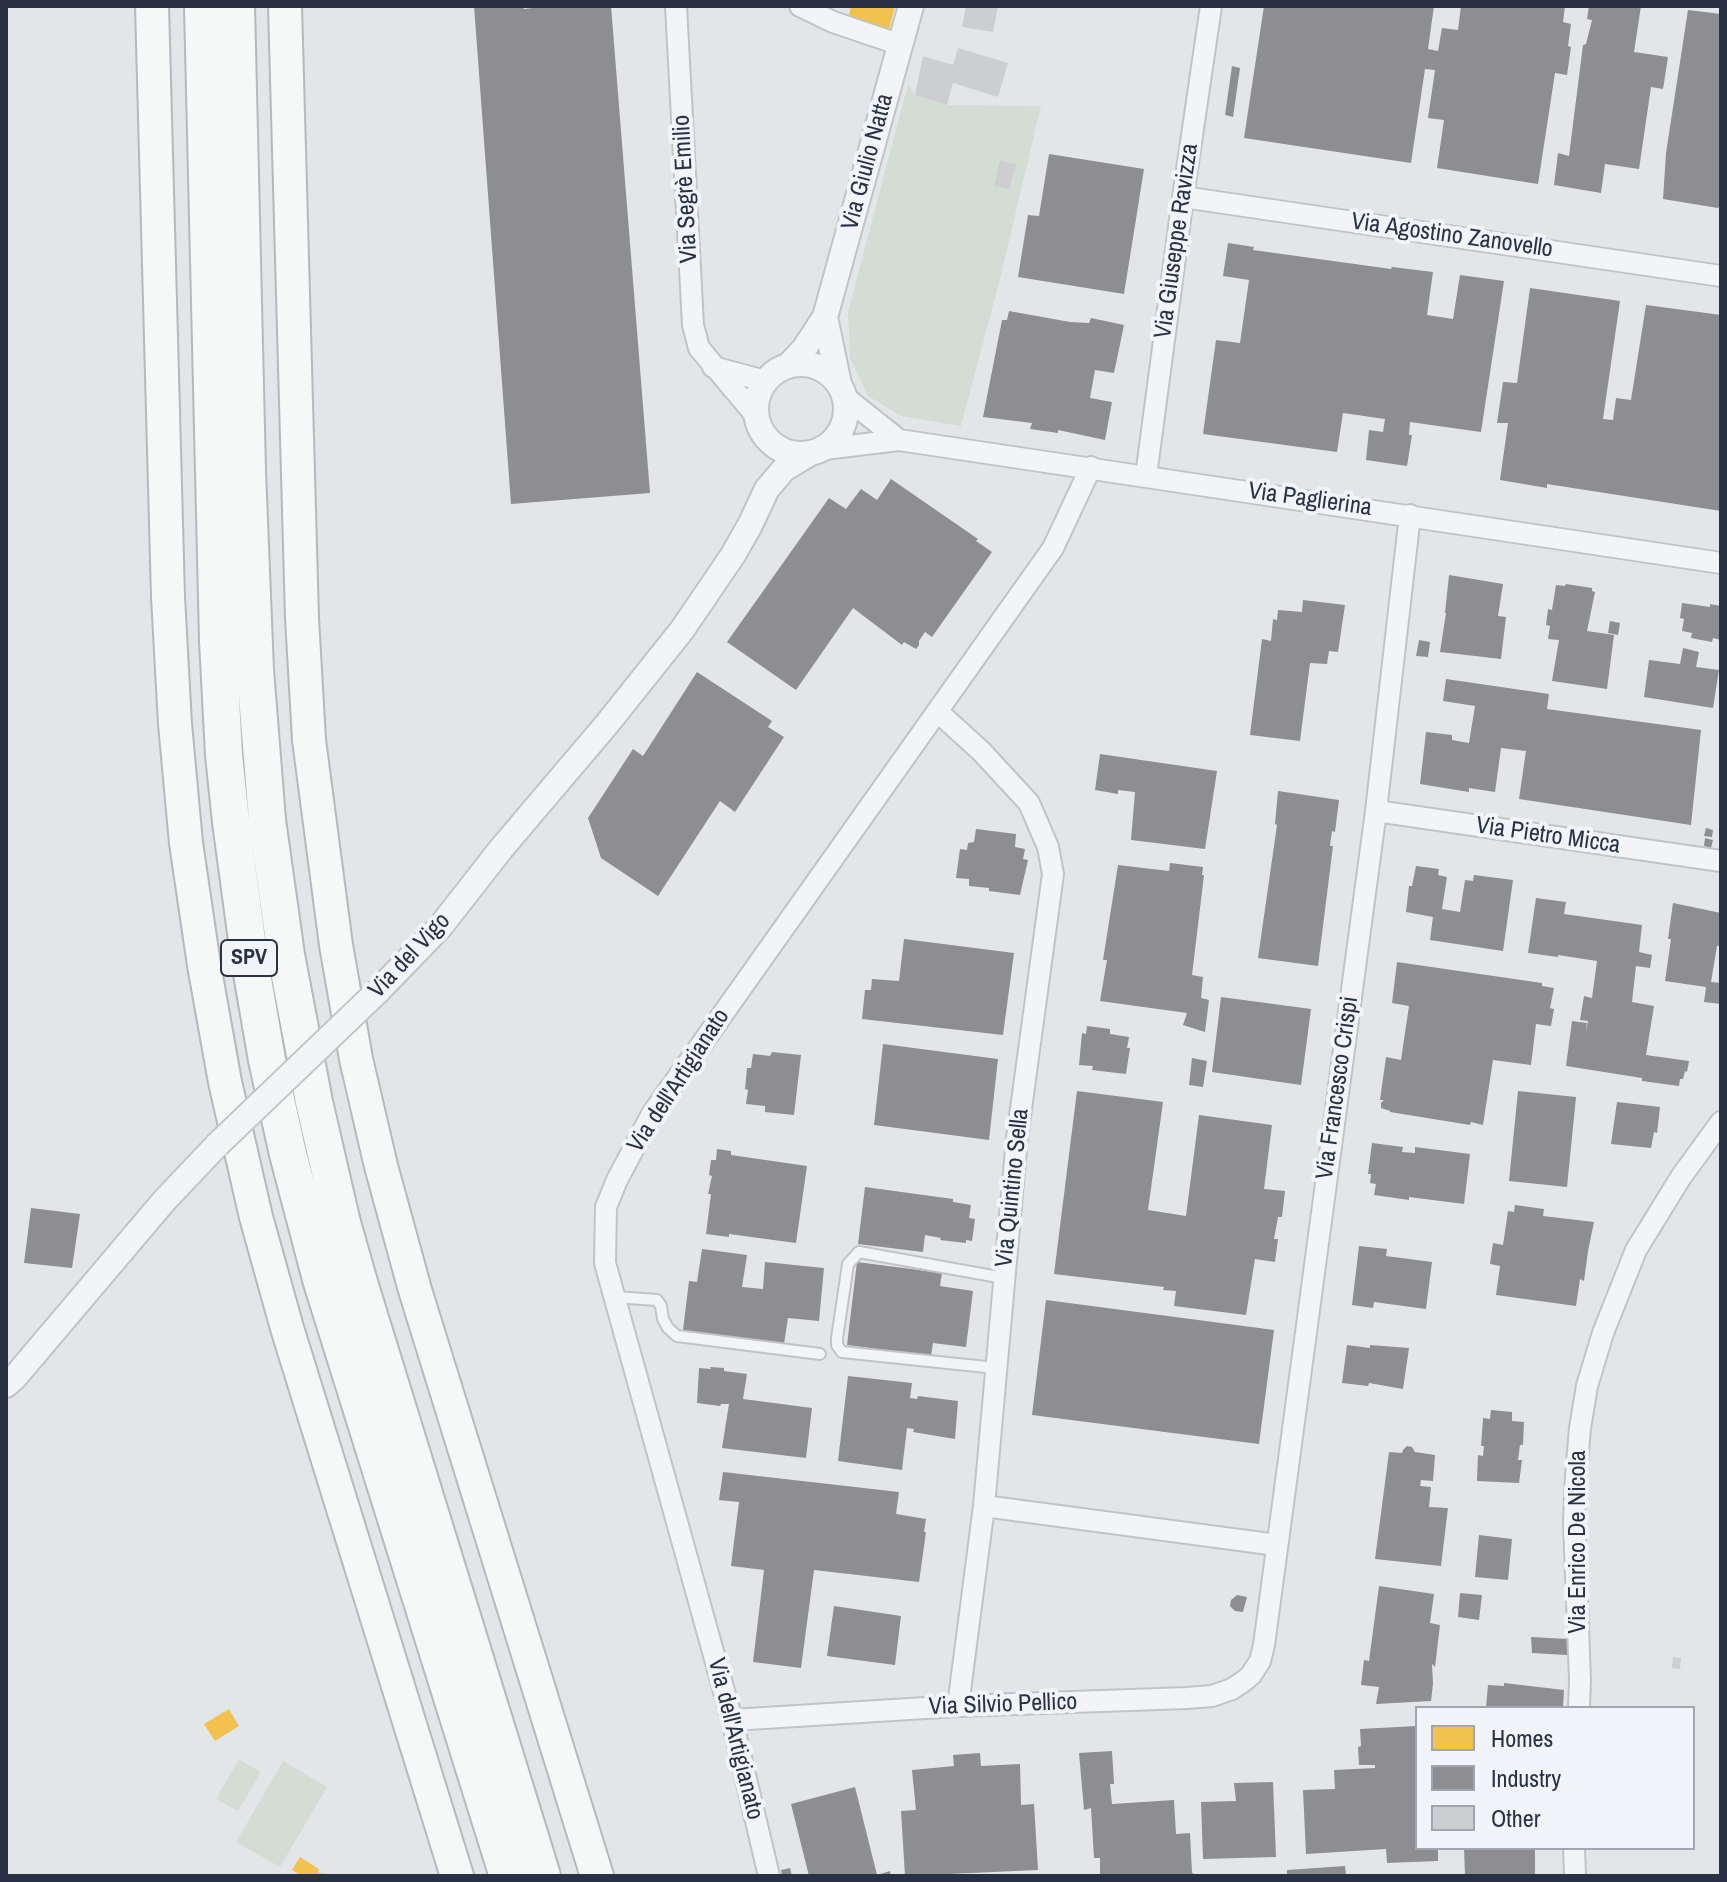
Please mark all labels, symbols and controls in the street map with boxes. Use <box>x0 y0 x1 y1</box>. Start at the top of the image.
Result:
street label: Via Giulio Natta <box>836 91 900 233</box>
street label: Via Segrè Emilio <box>668 114 704 264</box>
street label: Via Giuseppe Ravizza <box>1149 142 1205 340</box>
street label: Via Agostino Zanovello <box>1349 208 1555 264</box>
street label: Via Paglierina <box>1246 477 1374 523</box>
street label: Via Pietro Micca <box>1474 812 1622 860</box>
street label: Via del Vigo <box>363 907 457 1005</box>
road number: SPV <box>221 940 277 976</box>
street label: Via Francesco Crispi <box>1311 995 1365 1181</box>
street label: Via dell'Artigianato <box>622 1004 736 1158</box>
street label: Via Quintino Sella <box>990 1107 1036 1269</box>
street label: Via Enrico De Nicola <box>1565 1450 1593 1634</box>
street label: Via dell'Artigianato <box>701 1655 769 1823</box>
street label: Via Silvio Pellico <box>928 1688 1078 1722</box>
legend <box>1415 1706 1695 1850</box>
text: Homes <box>1491 1722 1553 1754</box>
text: Industry <box>1491 1762 1561 1794</box>
text: Other <box>1491 1802 1540 1834</box>

